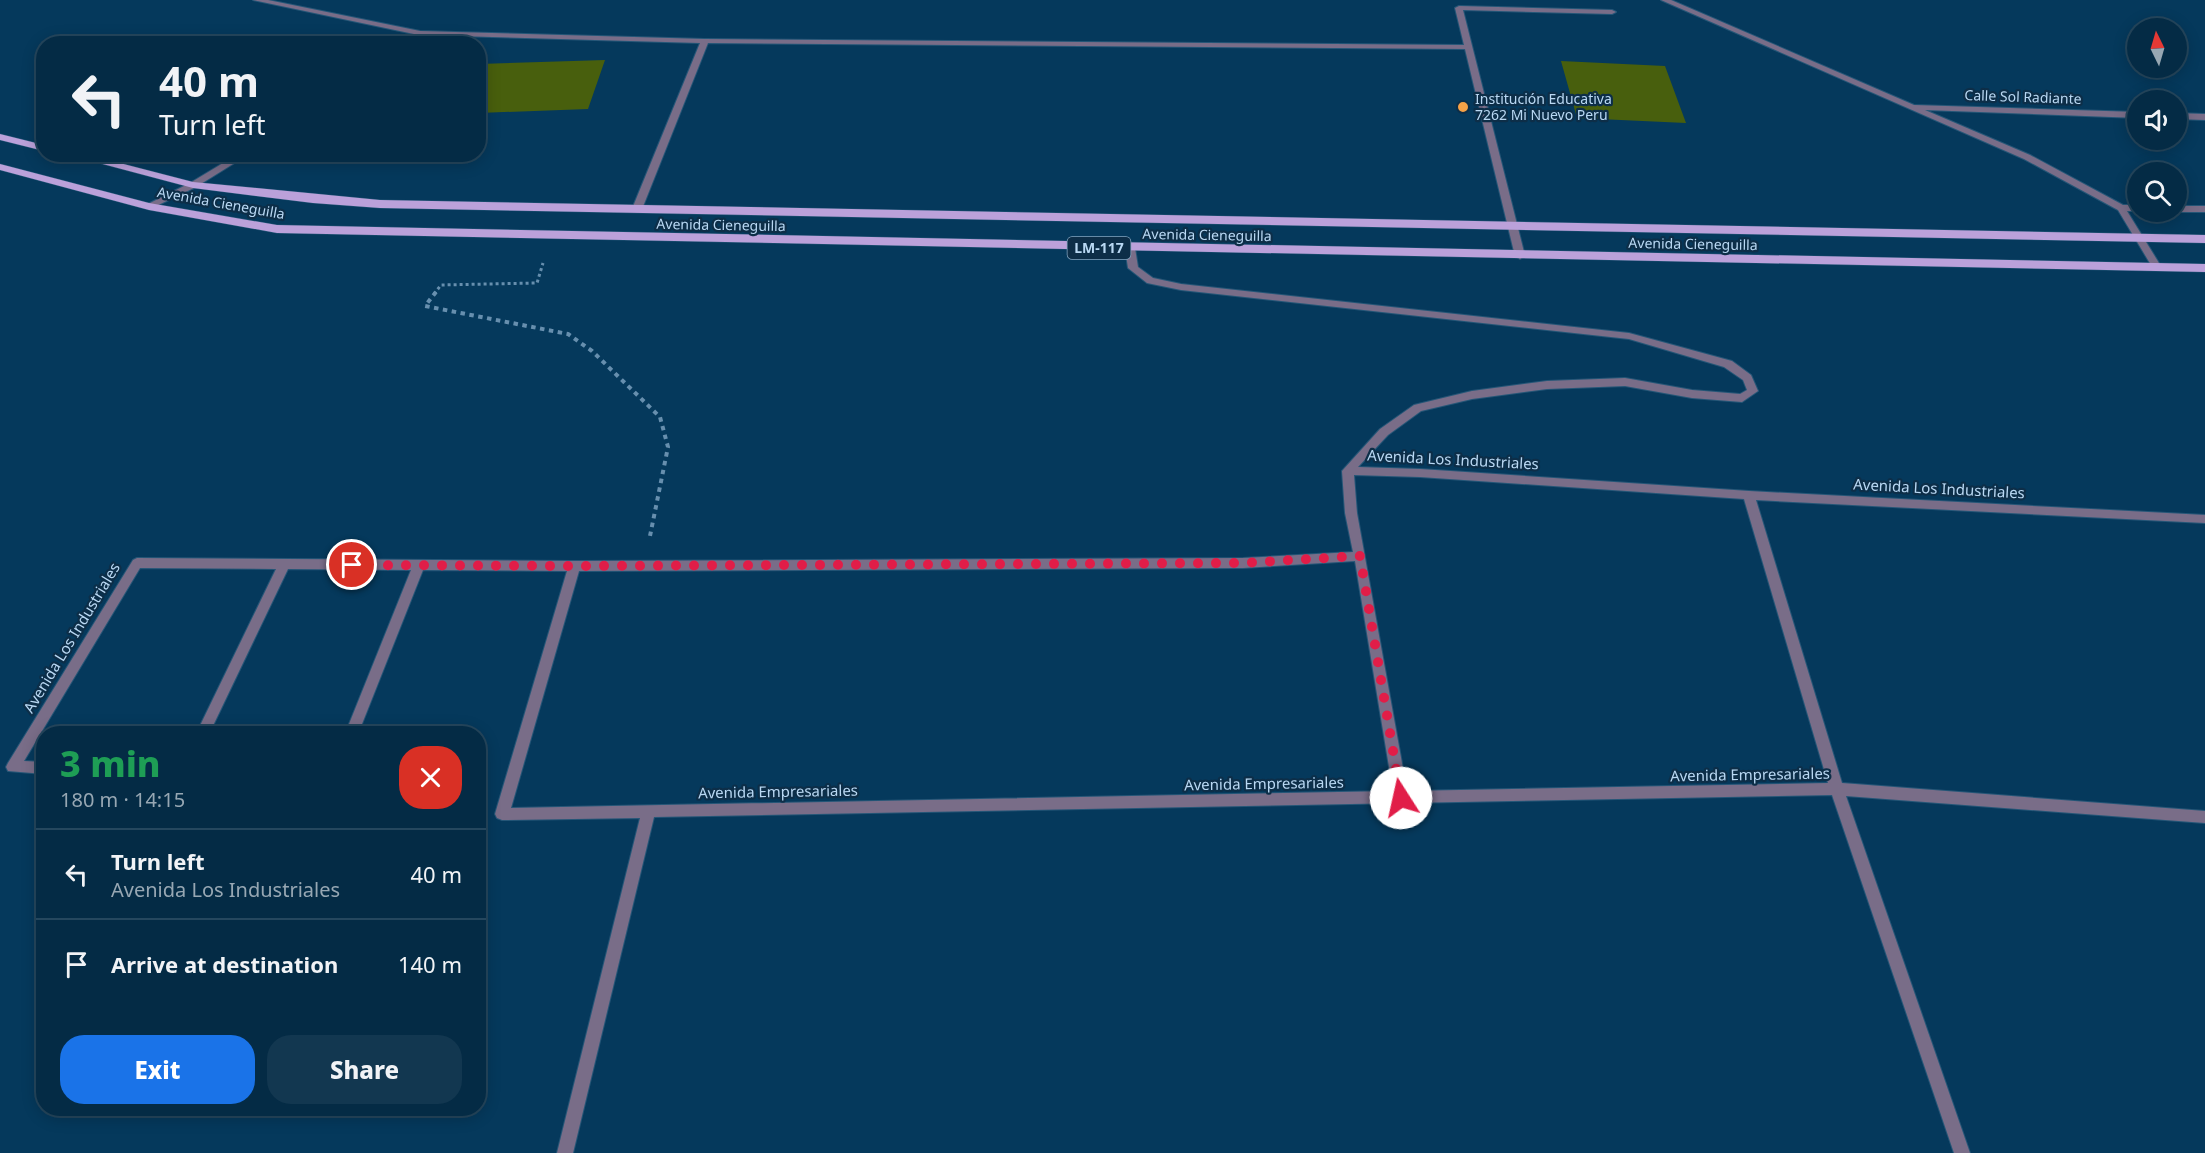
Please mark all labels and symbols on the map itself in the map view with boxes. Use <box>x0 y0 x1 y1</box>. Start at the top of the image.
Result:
north arrow <box>2127 18 2187 78</box>
street label: Calle Sol Radiante <box>1964 85 2082 108</box>
place label: Institución Educativa 7262 Mi Nuevo Peru <box>1475 89 1612 124</box>
marker: Institución Educativa 7262 Mi Nuevo Peru <box>1456 100 1470 114</box>
street label: Avenida Cieneguilla <box>156 182 286 223</box>
street label: Avenida Cieneguilla <box>656 214 786 235</box>
street label: Avenida Cieneguilla <box>1142 224 1272 245</box>
street label: Avenida Cieneguilla <box>1628 233 1758 254</box>
road number: LM-117 <box>1068 237 1130 259</box>
street label: Avenida Los Industriales <box>1367 445 1539 473</box>
street label: Avenida Los Industriales <box>1853 474 2025 502</box>
pin <box>326 539 377 590</box>
street label: Avenida Los Industriales <box>18 559 124 716</box>
street label: Avenida Empresariales <box>1670 763 1830 785</box>
position arrow <box>1369 766 1433 830</box>
street label: Avenida Empresariales <box>1184 772 1344 794</box>
street label: Avenida Empresariales <box>698 780 858 802</box>

